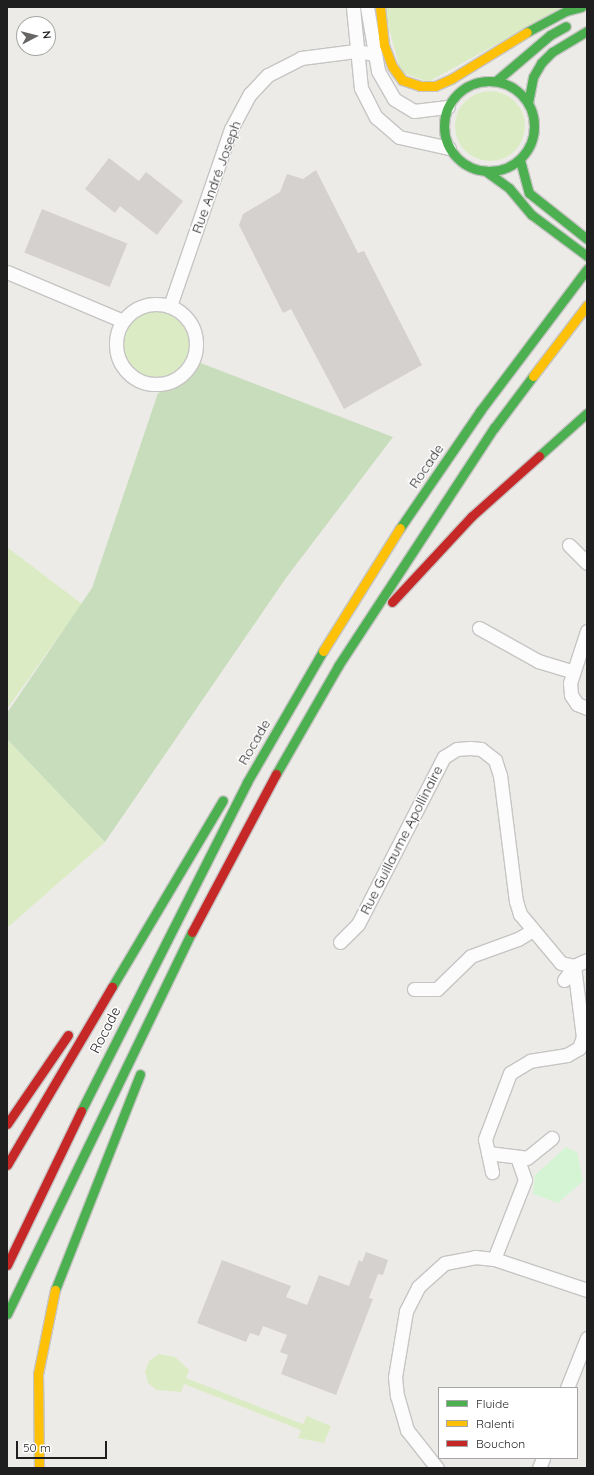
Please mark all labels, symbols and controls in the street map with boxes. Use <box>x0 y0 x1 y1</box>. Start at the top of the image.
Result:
north arrow <box>16 16 56 56</box>
text: N <box>39 30 54 40</box>
street label: Rue André Joseph <box>188 118 244 236</box>
street label: Rocade <box>405 441 447 491</box>
street label: Rocade <box>234 716 274 768</box>
street label: Rue Guillaume Apollinaire <box>356 763 446 917</box>
street label: Rocade <box>86 1004 124 1056</box>
legend <box>438 1387 578 1459</box>
text: Fluide <box>476 1396 509 1411</box>
text: Ralenti <box>476 1416 514 1431</box>
scale bar <box>18 1433 109 1459</box>
text: Bouchon <box>476 1436 525 1451</box>
text: 50 m <box>23 1440 51 1455</box>

